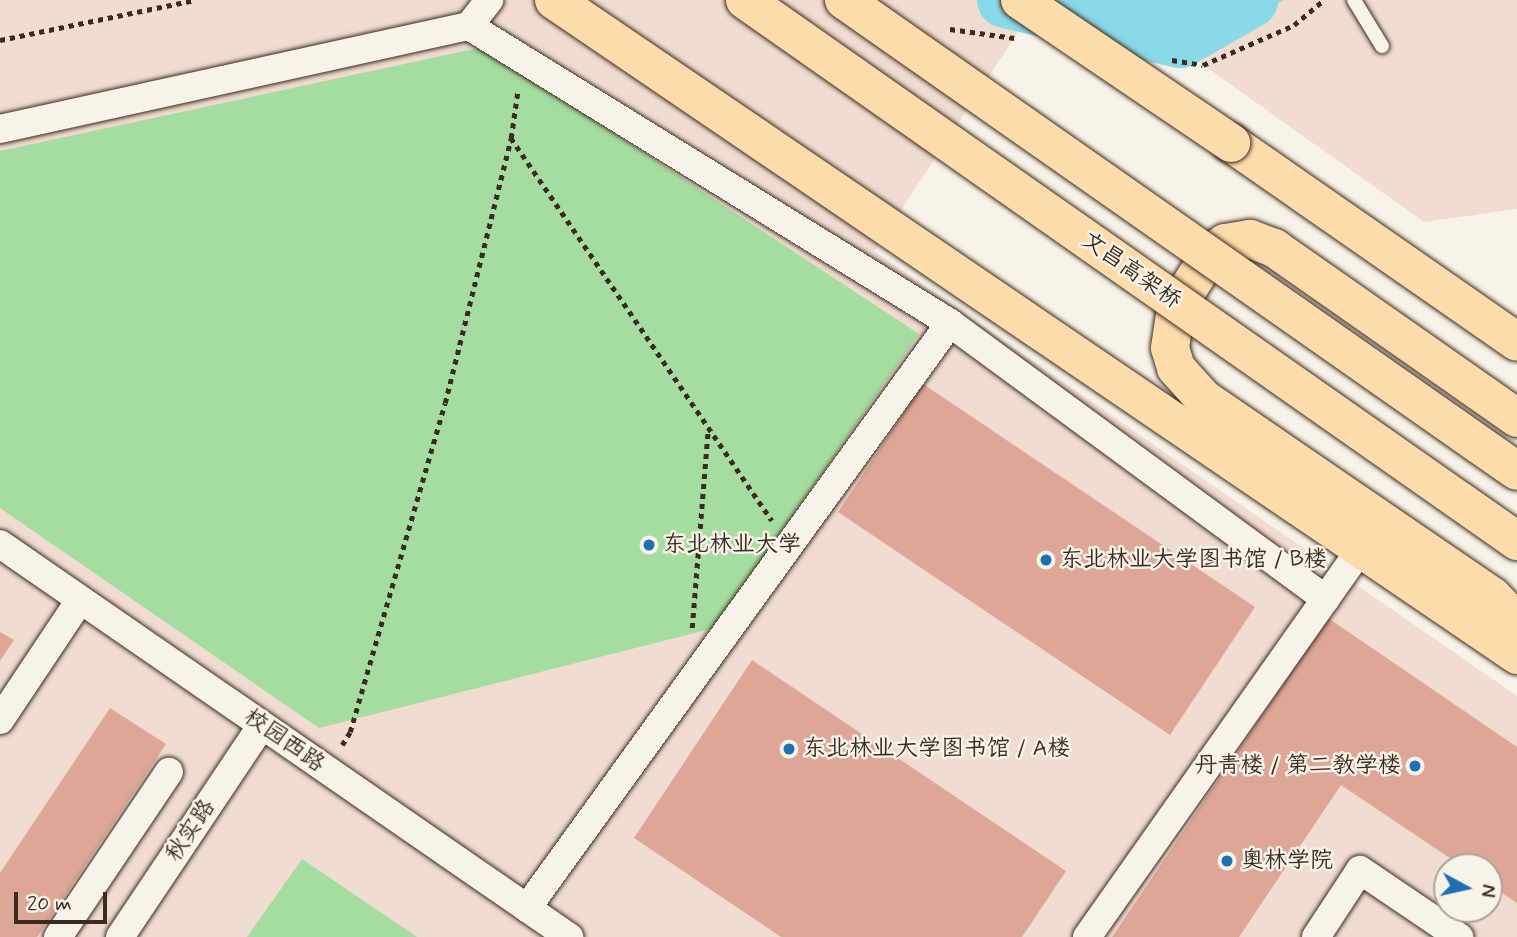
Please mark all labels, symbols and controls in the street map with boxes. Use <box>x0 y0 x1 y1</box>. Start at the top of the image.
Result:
street label: 文昌高架桥 <box>1076 227 1186 315</box>
place label: 东北林业大学 <box>663 531 801 559</box>
marker: 东北林业大学 <box>641 537 657 553</box>
place label: 东北林业大学图书馆 / B楼 <box>1060 546 1327 574</box>
marker: 东北林业大学图书馆 / B楼 <box>1038 552 1054 568</box>
street label: 校园西路 <box>238 703 330 779</box>
place label: 东北林业大学图书馆 / A楼 <box>803 735 1070 763</box>
marker: 东北林业大学图书馆 / A楼 <box>781 741 797 757</box>
place label: 丹青楼 / 第二教学楼 <box>1195 752 1401 780</box>
marker: 丹青楼 / 第二教学楼 <box>1407 758 1423 774</box>
street label: 秋实路 <box>160 795 222 867</box>
place label: 奥林学院 <box>1241 847 1333 875</box>
marker: 奥林学院 <box>1219 853 1235 869</box>
north arrow <box>1433 853 1503 923</box>
scale bar <box>18 878 110 922</box>
text: N <box>1474 883 1501 899</box>
text: 20 m <box>27 890 72 918</box>

